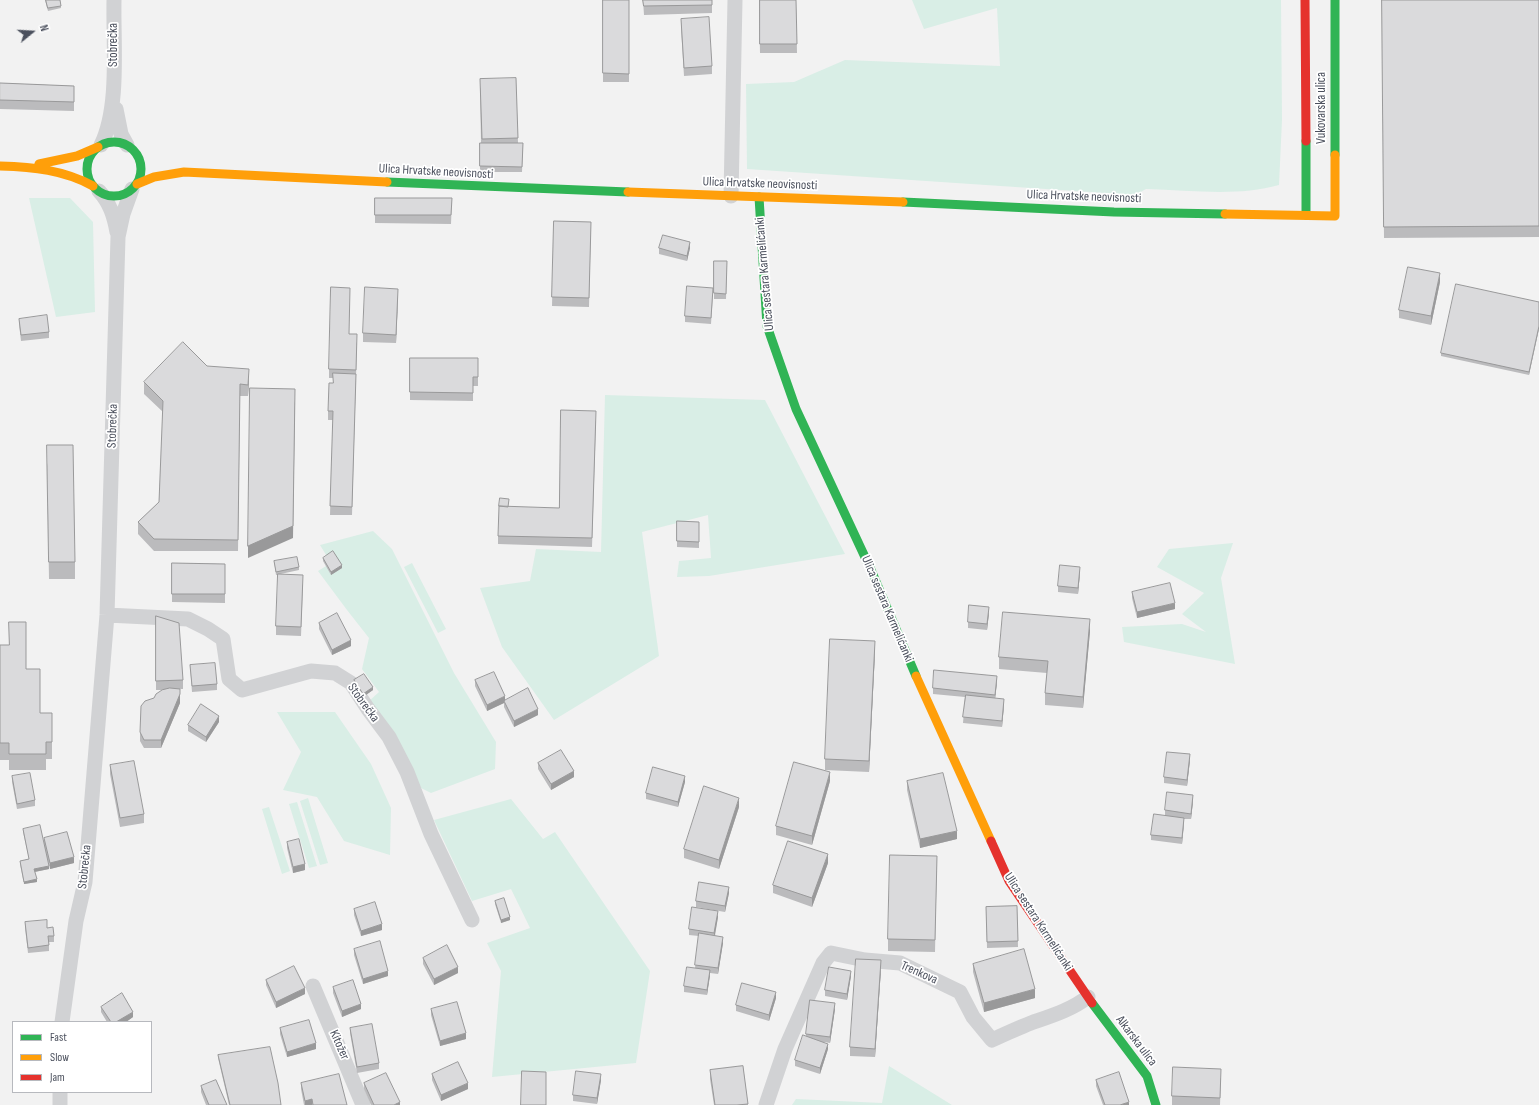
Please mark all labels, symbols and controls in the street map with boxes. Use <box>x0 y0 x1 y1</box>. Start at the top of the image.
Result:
north arrow <box>12 12 52 52</box>
text: N <box>37 23 51 33</box>
street label: Stobrečka <box>106 23 122 67</box>
street label: Vukovarska ulica <box>1314 72 1330 144</box>
street label: Ulica Hrvatske neovisnosti <box>378 161 494 183</box>
street label: Ulica Hrvatske neovisnosti <box>702 174 818 194</box>
street label: Ulica Hrvatske neovisnosti <box>1026 187 1142 207</box>
street label: Ulica sestara Karmelićanki <box>752 217 778 331</box>
street label: Stobrečka <box>104 404 122 448</box>
street label: Ulica sestara Karmelićanki <box>858 554 916 664</box>
street label: Stobrečka <box>344 681 382 725</box>
street label: Stobrečka <box>75 844 95 890</box>
street label: Ulica sestara Karmelićanki <box>1000 870 1076 974</box>
street label: Trenkova <box>898 958 940 988</box>
street label: Alkarska ulica <box>1112 1013 1160 1069</box>
legend <box>12 1021 152 1093</box>
street label: Kitožer <box>326 1028 352 1062</box>
text: Fast <box>50 1030 67 1045</box>
text: Slow <box>50 1050 69 1065</box>
text: Jam <box>50 1070 65 1085</box>

